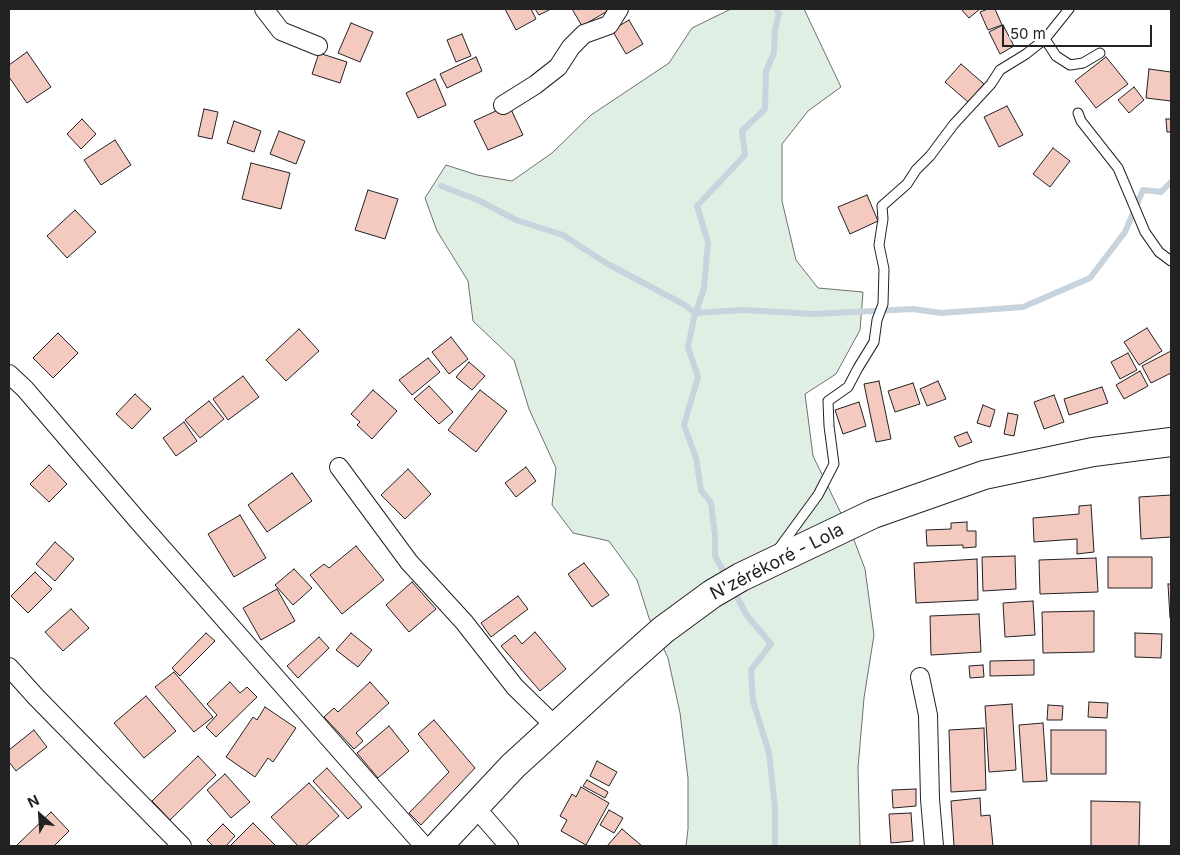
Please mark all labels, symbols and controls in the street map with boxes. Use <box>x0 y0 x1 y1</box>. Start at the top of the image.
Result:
scale bar <box>1005 15 1155 47</box>
text: 50 m <box>1010 24 1046 43</box>
street label: N'zérékoré - Lola <box>707 519 847 605</box>
north arrow <box>15 790 65 840</box>
text: N <box>25 791 42 811</box>

